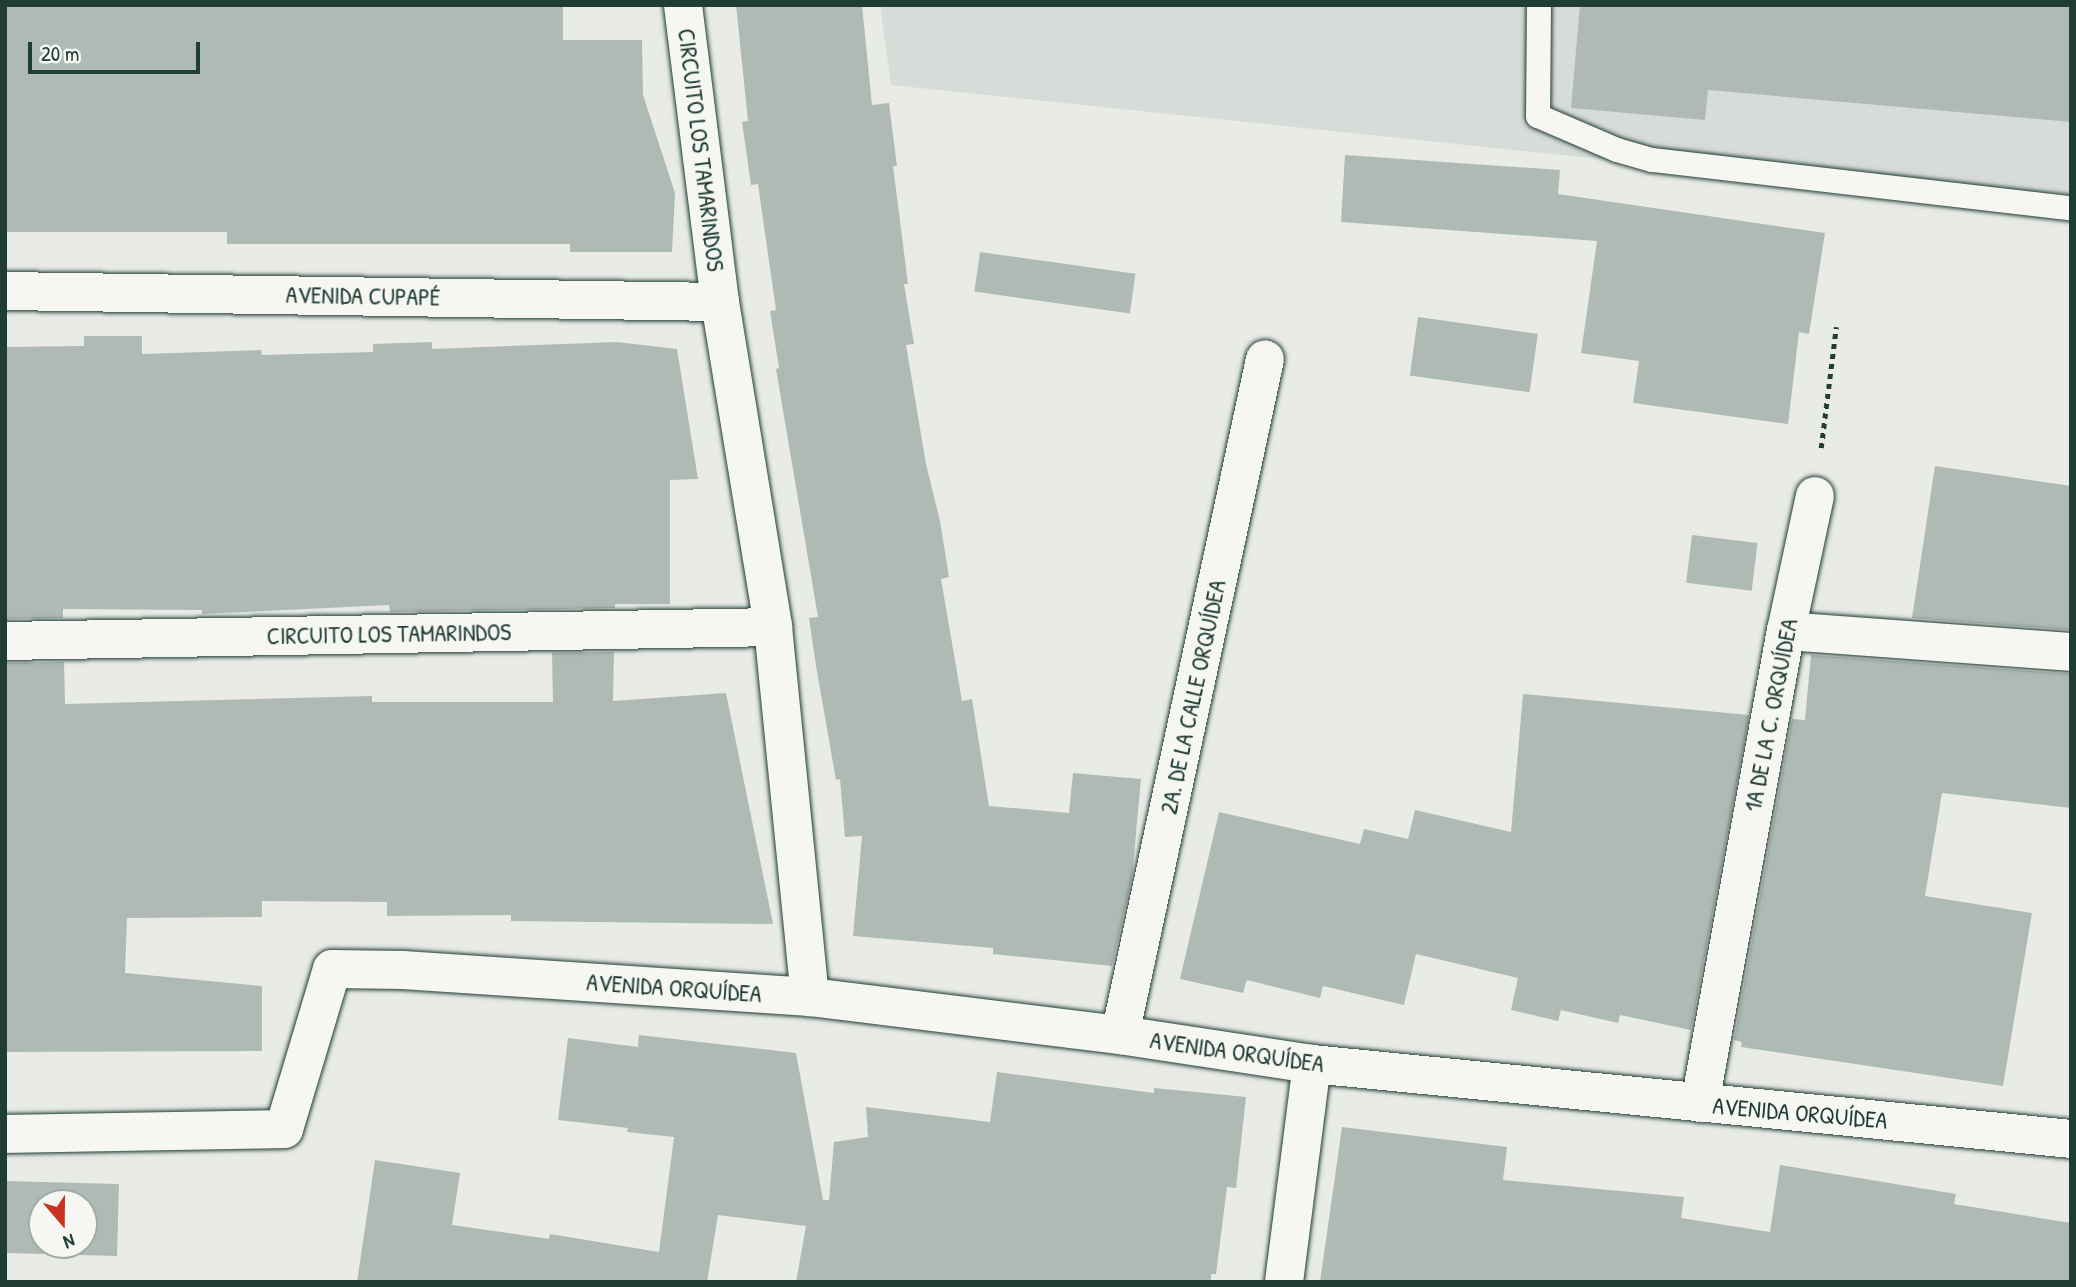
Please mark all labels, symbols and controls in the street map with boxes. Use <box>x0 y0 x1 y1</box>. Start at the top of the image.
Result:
street label: CIRCUITO LOS TAMARINDOS <box>672 27 730 273</box>
scale bar <box>32 28 203 72</box>
text: 20 m <box>41 39 79 68</box>
street label: AVENIDA CUPAPÉ <box>285 280 441 312</box>
street label: 2A. DE LA CALLE ORQUÍDEA <box>1154 577 1232 817</box>
street label: 1A DE LA C. ORQUÍDEA <box>1738 616 1804 814</box>
street label: CIRCUITO LOS TAMARINDOS <box>266 617 512 651</box>
street label: AVENIDA ORQUÍDEA <box>586 968 762 1008</box>
street label: AVENIDA ORQUÍDEA <box>1148 1026 1326 1078</box>
street label: AVENIDA ORQUÍDEA <box>1711 1091 1889 1135</box>
north arrow <box>28 1189 98 1259</box>
text: N <box>60 1228 79 1256</box>

